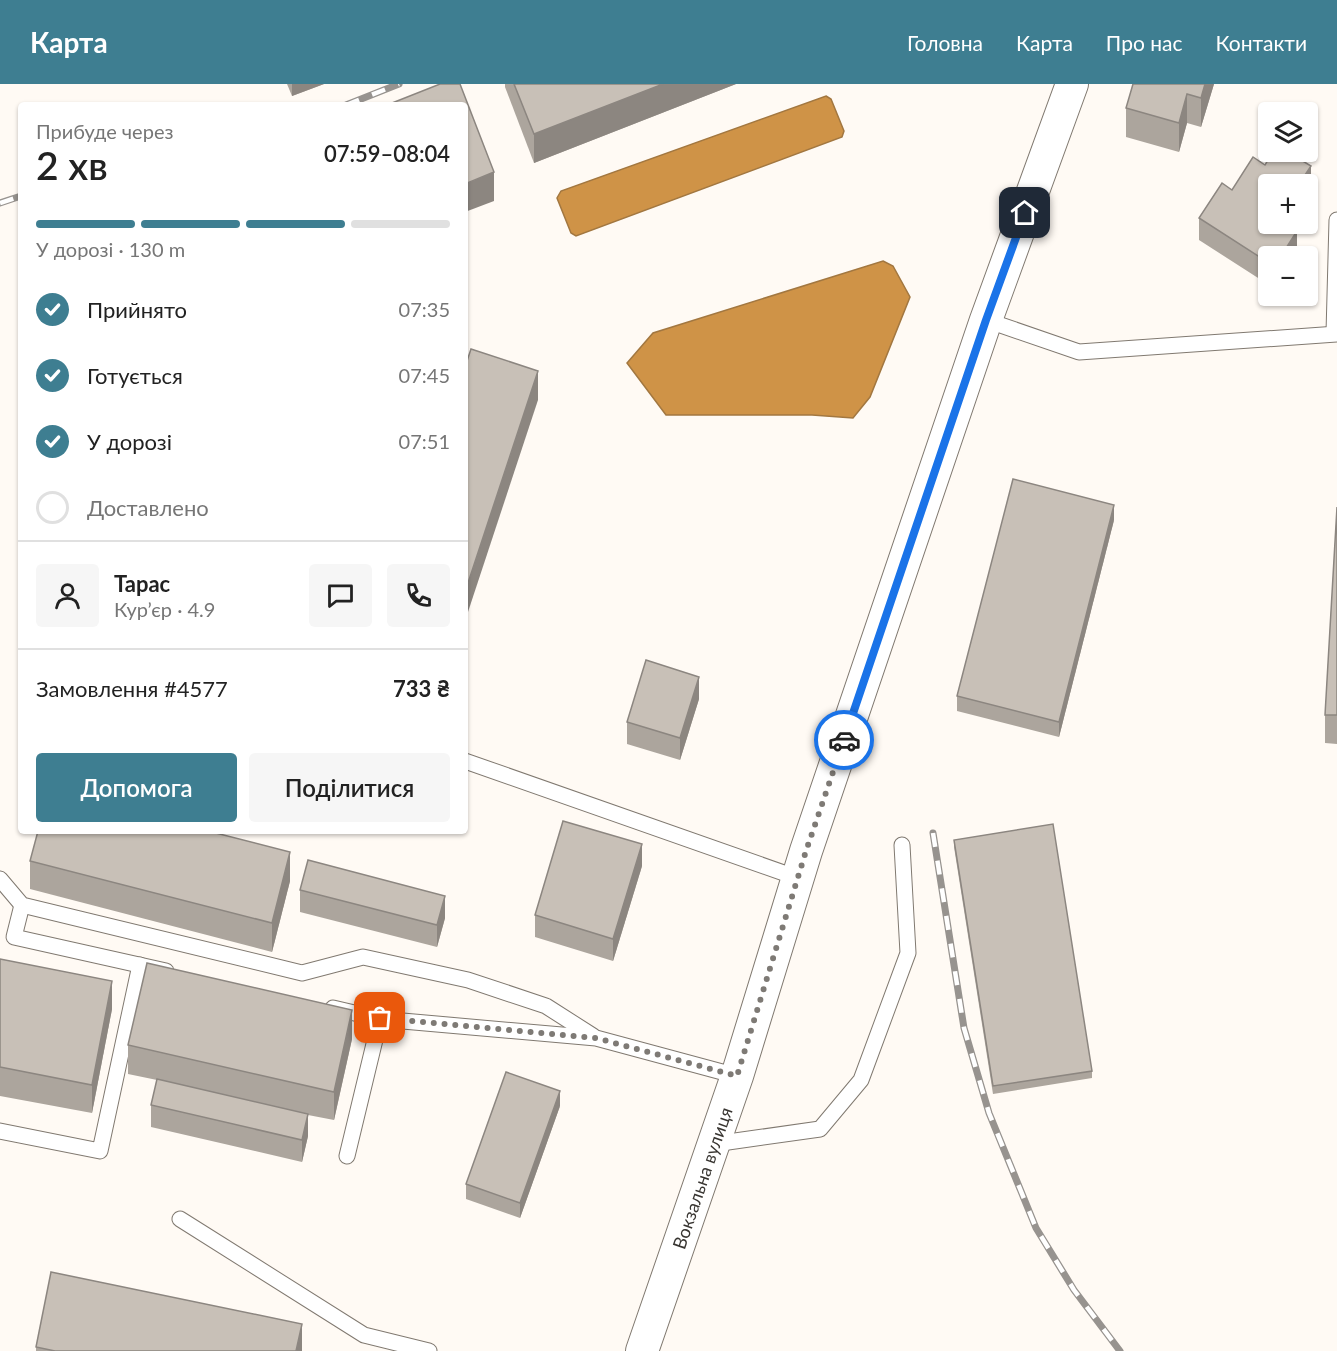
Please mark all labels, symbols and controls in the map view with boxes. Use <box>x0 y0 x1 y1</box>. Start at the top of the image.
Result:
text: Карта <box>30 25 108 59</box>
text: Головна <box>907 30 983 55</box>
text: Карта <box>1016 30 1073 55</box>
text: Про нас <box>1106 30 1182 55</box>
text: Контакти <box>1215 30 1307 55</box>
map controls <box>1258 102 1318 306</box>
button: layers <box>1258 102 1318 162</box>
text: Прибуде через <box>36 119 173 143</box>
text: 07:59–08:04 <box>324 140 450 167</box>
text: 2 хв <box>36 142 108 188</box>
button: + <box>1258 174 1318 234</box>
pin <box>999 187 1050 238</box>
icon: home <box>1008 196 1041 229</box>
text: У дорозі · 130 m <box>36 237 185 261</box>
button: − <box>1258 246 1318 306</box>
icon: check <box>36 293 69 326</box>
text: Прийнято <box>87 296 187 323</box>
text: 07:35 <box>399 297 450 321</box>
icon: check <box>36 359 69 392</box>
text: Готується <box>87 362 183 389</box>
text: 07:45 <box>399 363 450 387</box>
icon: check <box>36 425 69 458</box>
text: У дорозі <box>87 428 172 455</box>
text: 07:51 <box>399 429 450 453</box>
text: Доставлено <box>87 494 209 521</box>
button: person <box>36 564 99 627</box>
button: chat <box>309 564 372 627</box>
button: phone <box>387 564 450 627</box>
text: Тарас <box>114 570 170 597</box>
text: Кур’єр · 4.9 <box>114 597 215 621</box>
text: Замовлення #4577 <box>36 675 228 702</box>
text: 733 ₴ <box>393 675 450 702</box>
courier <box>814 710 874 770</box>
icon: car <box>828 724 861 757</box>
button: Допомога <box>36 753 237 822</box>
button: Поділитися <box>249 753 450 822</box>
pin <box>354 992 405 1043</box>
icon: bag <box>363 1001 396 1034</box>
street label: Вокзальна вулиця <box>667 1104 737 1252</box>

